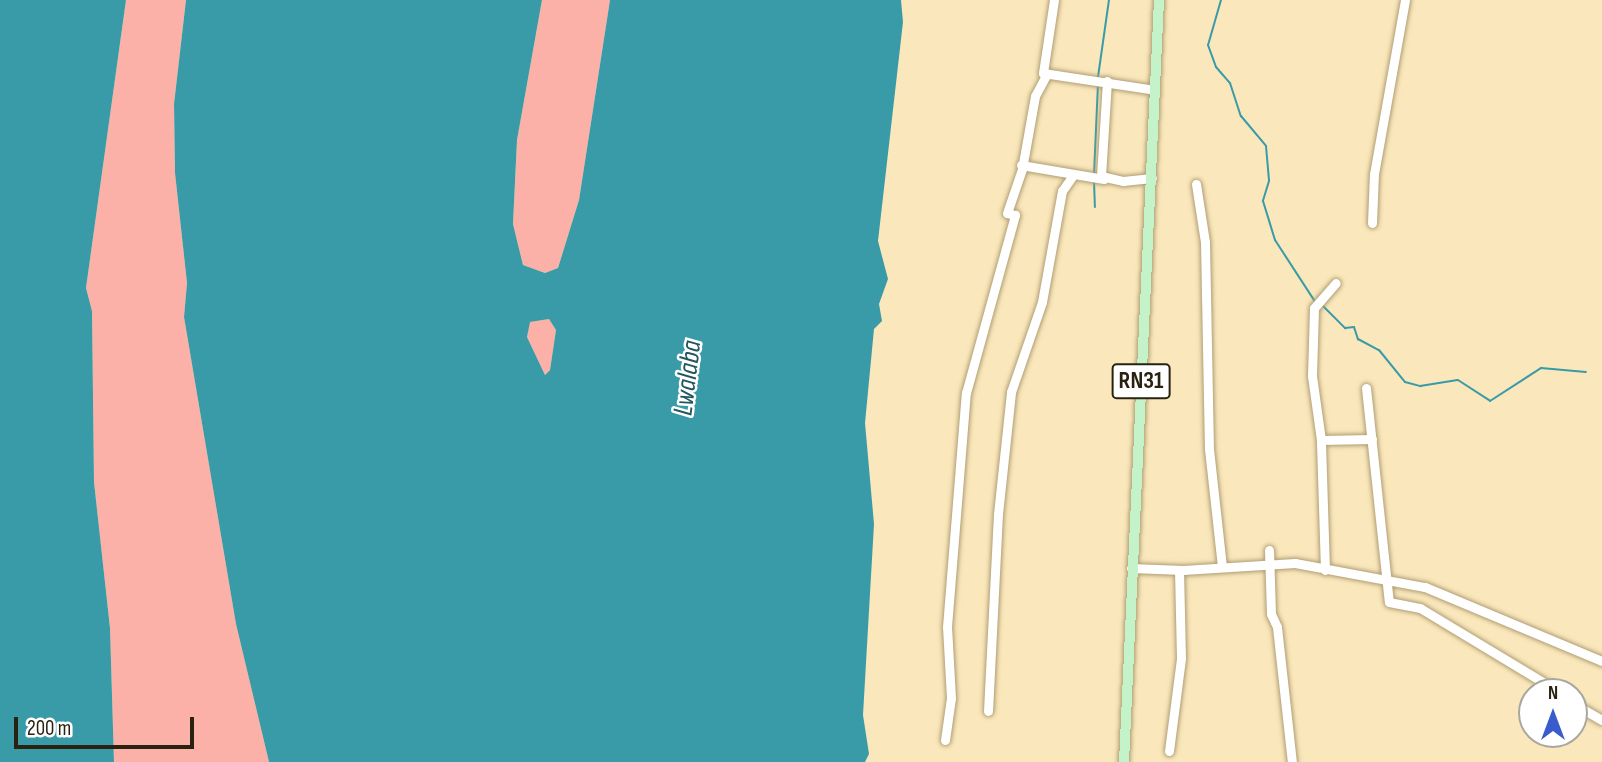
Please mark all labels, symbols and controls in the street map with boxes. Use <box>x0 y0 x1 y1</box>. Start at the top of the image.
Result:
water label: Lwalaba <box>667 338 709 418</box>
road number: RN31 <box>1111 360 1171 402</box>
north arrow <box>1518 678 1588 748</box>
text: N <box>1548 682 1558 705</box>
scale bar <box>18 702 198 746</box>
text: 200 m <box>27 716 71 741</box>

